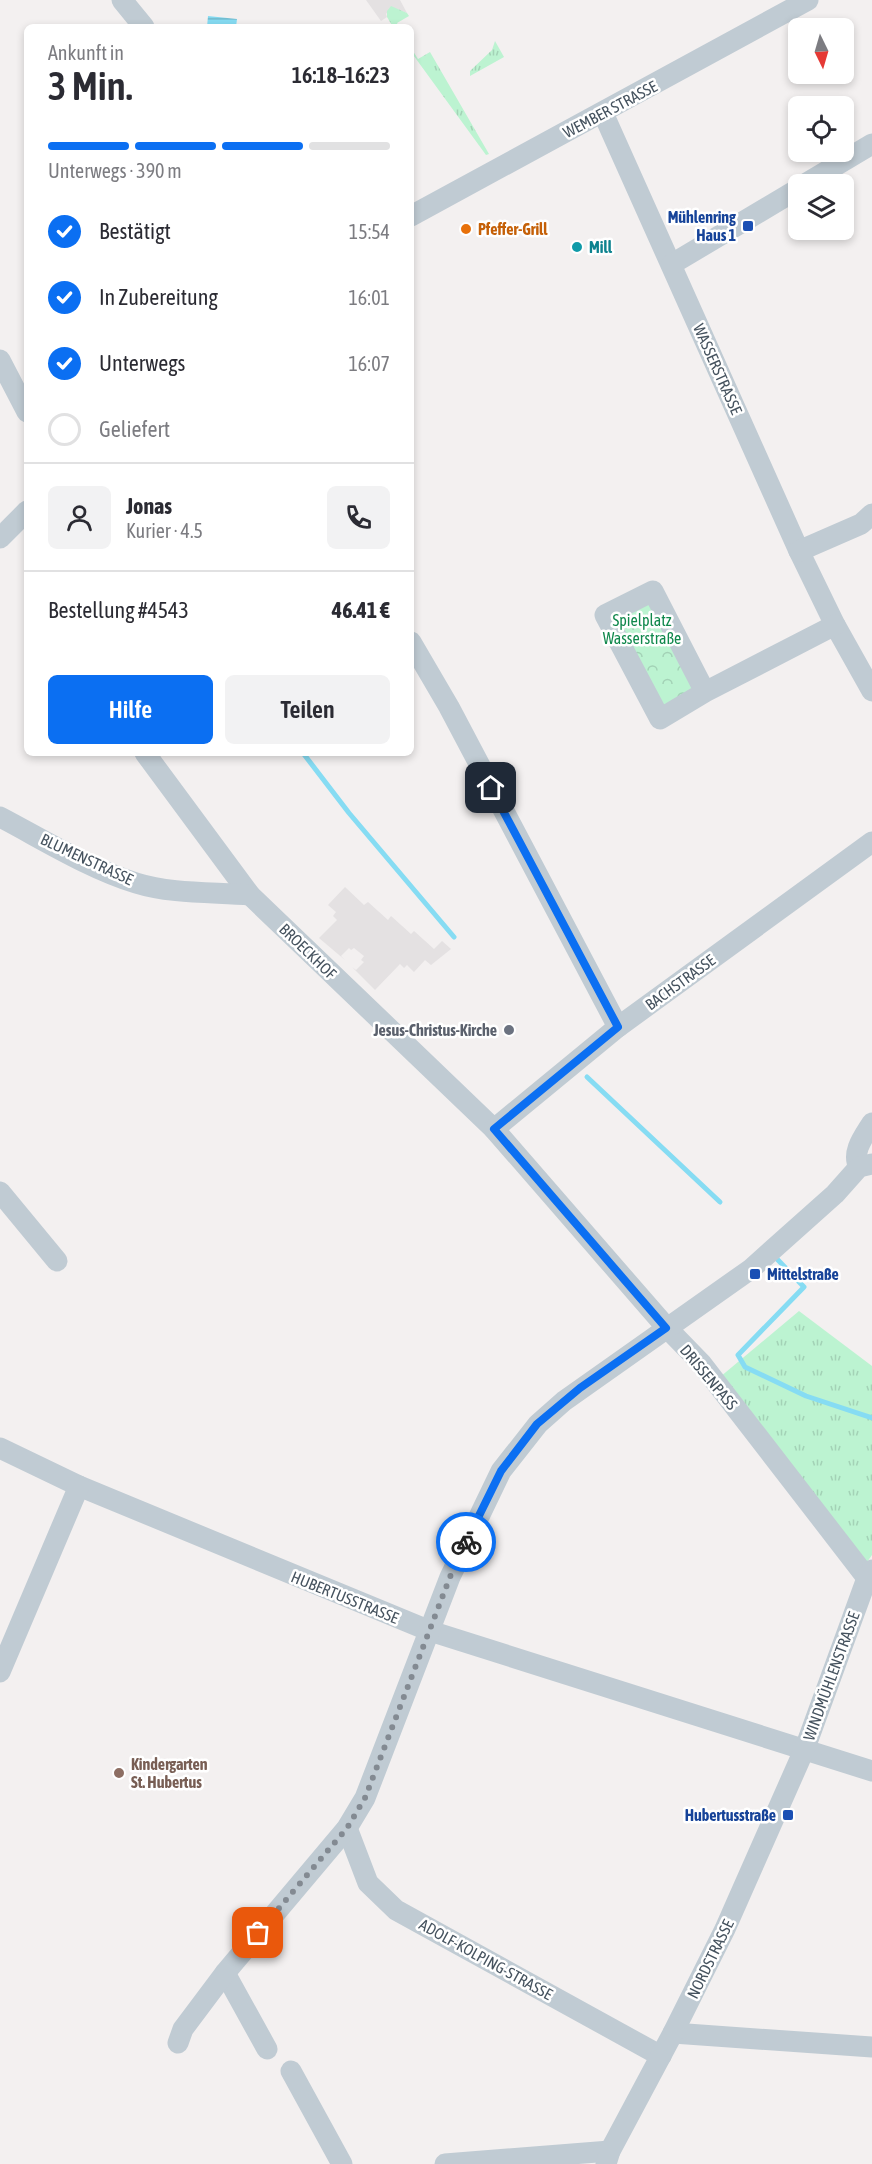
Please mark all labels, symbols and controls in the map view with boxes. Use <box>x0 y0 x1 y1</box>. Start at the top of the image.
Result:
north arrow <box>788 18 854 84</box>
map controls <box>788 18 854 240</box>
text: Ankunft in <box>48 41 124 64</box>
text: 16:18–16:23 <box>292 62 390 88</box>
text: 3 Min. <box>48 64 133 108</box>
street label: WEMBER STRASSE <box>560 77 660 141</box>
button: locate <box>788 96 854 162</box>
text: Unterwegs · 390 m <box>48 159 182 182</box>
button: layers <box>788 174 854 240</box>
place label: Mühlenring Haus 1 <box>668 208 736 244</box>
icon: check <box>48 215 81 248</box>
text: Bestätigt <box>99 218 171 244</box>
marker: Mühlenring Haus 1 <box>741 219 755 233</box>
text: 15:54 <box>349 220 390 243</box>
place label: Pfeffer-Grill <box>478 220 548 238</box>
marker: Pfeffer-Grill <box>459 222 473 236</box>
place label: Mill <box>589 238 613 256</box>
marker: Mill <box>570 240 584 254</box>
icon: check <box>48 281 81 314</box>
text: In Zubereitung <box>99 284 218 310</box>
text: 16:01 <box>348 286 390 309</box>
street label: WASSERSTRASSE <box>690 321 746 417</box>
icon: check <box>48 347 81 380</box>
text: Unterwegs <box>99 350 185 376</box>
text: 16:07 <box>348 352 390 375</box>
text: Geliefert <box>99 416 170 442</box>
button: person <box>48 486 111 549</box>
button: phone <box>327 486 390 549</box>
text: Jonas <box>126 493 172 519</box>
text: Kurier · 4.5 <box>126 519 203 542</box>
text: Bestellung #4543 <box>48 597 189 623</box>
text: 46.41 € <box>332 597 390 623</box>
park label: Spielplatz Wasserstraße <box>603 611 681 647</box>
button: Hilfe <box>48 675 213 744</box>
button: Teilen <box>225 675 390 744</box>
pin <box>465 762 516 813</box>
icon: home <box>474 771 507 804</box>
street label: BLUMENSTRASSE <box>38 830 136 888</box>
street label: BROECKHOF <box>276 920 340 983</box>
street label: BACHSTRASSE <box>642 951 719 1013</box>
place label: Jesus-Christus-Kirche <box>372 1021 497 1039</box>
marker: Jesus-Christus-Kirche <box>502 1023 516 1037</box>
place label: Mittelstraße <box>767 1265 839 1283</box>
marker: Mittelstraße <box>748 1267 762 1281</box>
street label: DRISSENPASS <box>677 1341 742 1413</box>
courier <box>436 1512 496 1572</box>
icon: bike <box>450 1526 483 1559</box>
street label: HUBERTUSSTRASSE <box>289 1567 401 1627</box>
street label: WINDMÜHLENSTRASSE <box>799 1609 863 1743</box>
place label: Kindergarten St. Hubertus <box>131 1755 208 1791</box>
marker: Kindergarten St. Hubertus <box>112 1766 126 1780</box>
place label: Hubertusstraße <box>685 1806 776 1824</box>
marker: Hubertusstraße <box>781 1808 795 1822</box>
pin <box>232 1907 283 1958</box>
street label: ADOLF-KOLPING-STRASSE <box>416 1915 556 2003</box>
icon: bag <box>241 1916 274 1949</box>
street label: NORDSTRASSE <box>683 1916 737 2001</box>

